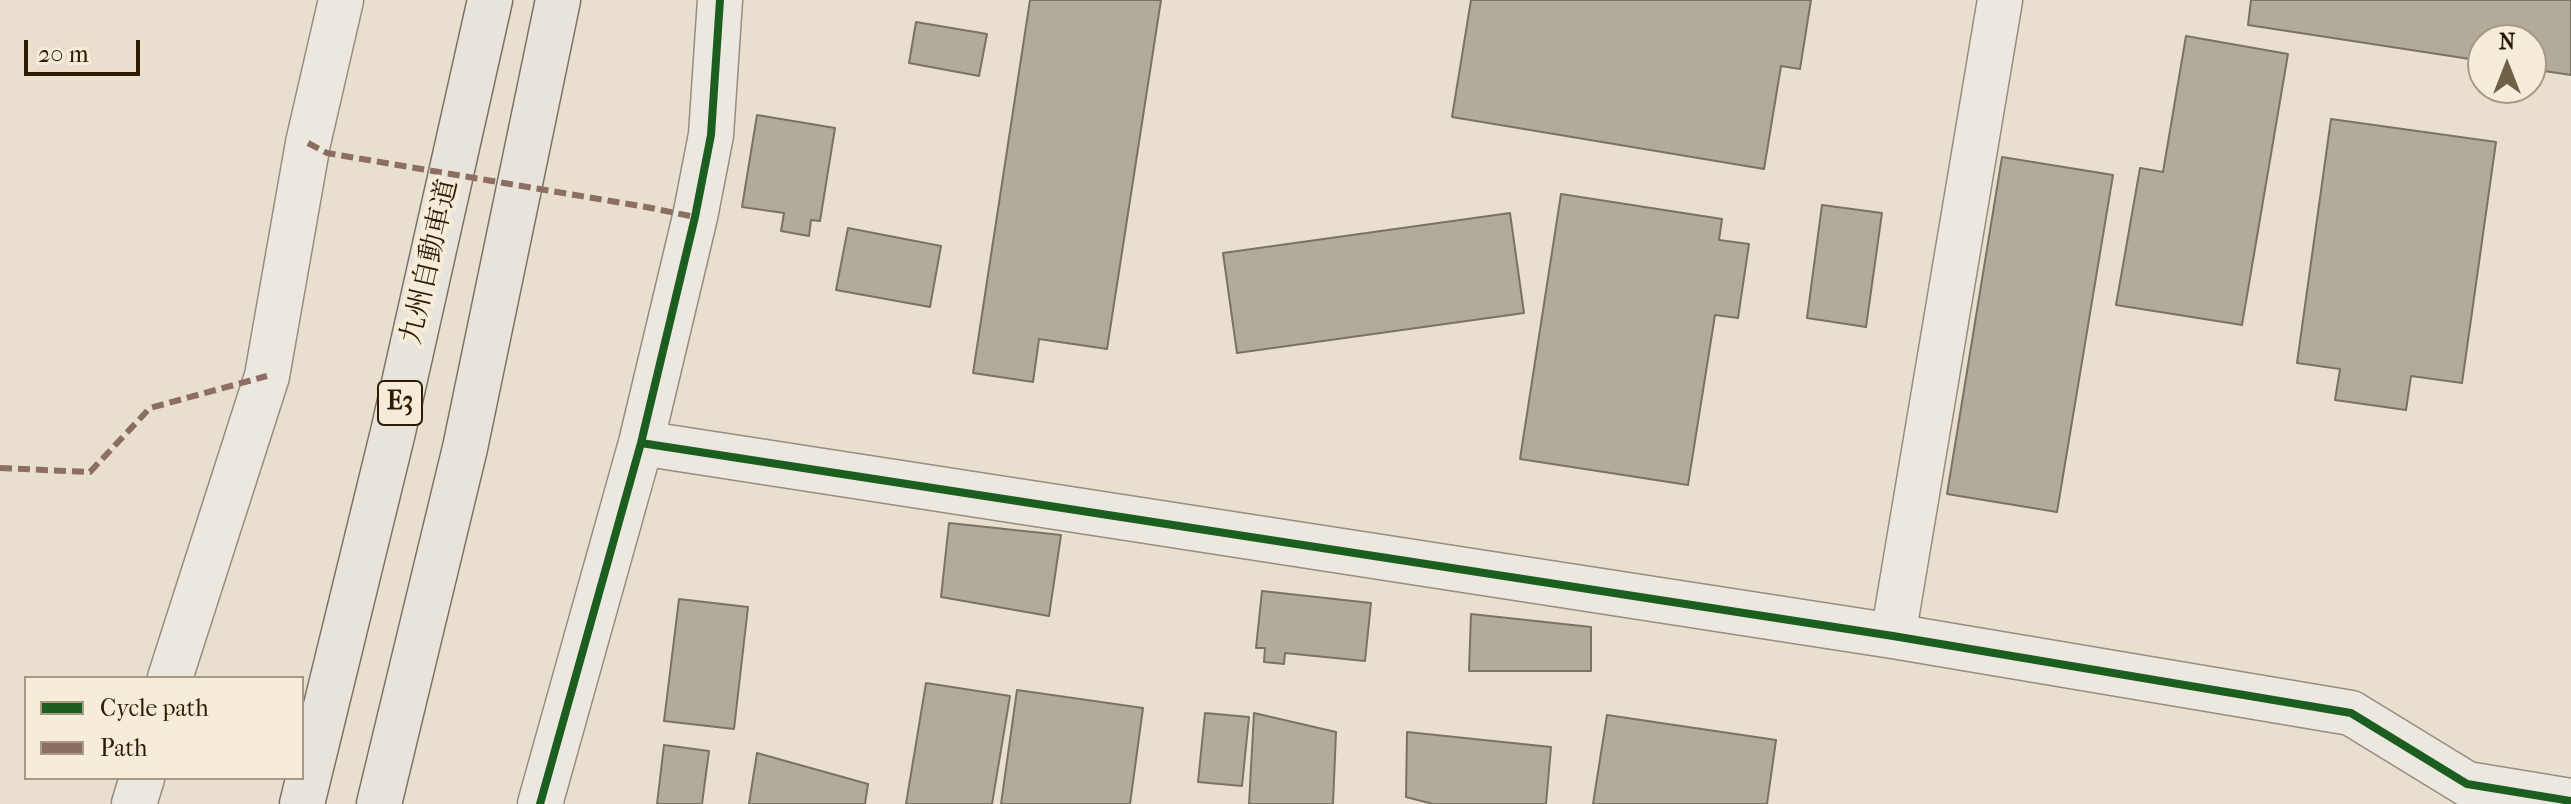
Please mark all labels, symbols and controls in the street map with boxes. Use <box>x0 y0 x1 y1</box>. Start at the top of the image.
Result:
scale bar <box>28 24 144 74</box>
north arrow <box>2467 24 2547 104</box>
text: N <box>2499 29 2515 55</box>
text: 20 m <box>38 40 89 68</box>
street label: 九州自動車道 <box>396 176 466 348</box>
road number: E3 <box>378 381 422 425</box>
legend <box>24 676 304 780</box>
text: Cycle path <box>100 694 209 722</box>
text: Path <box>100 734 147 762</box>

